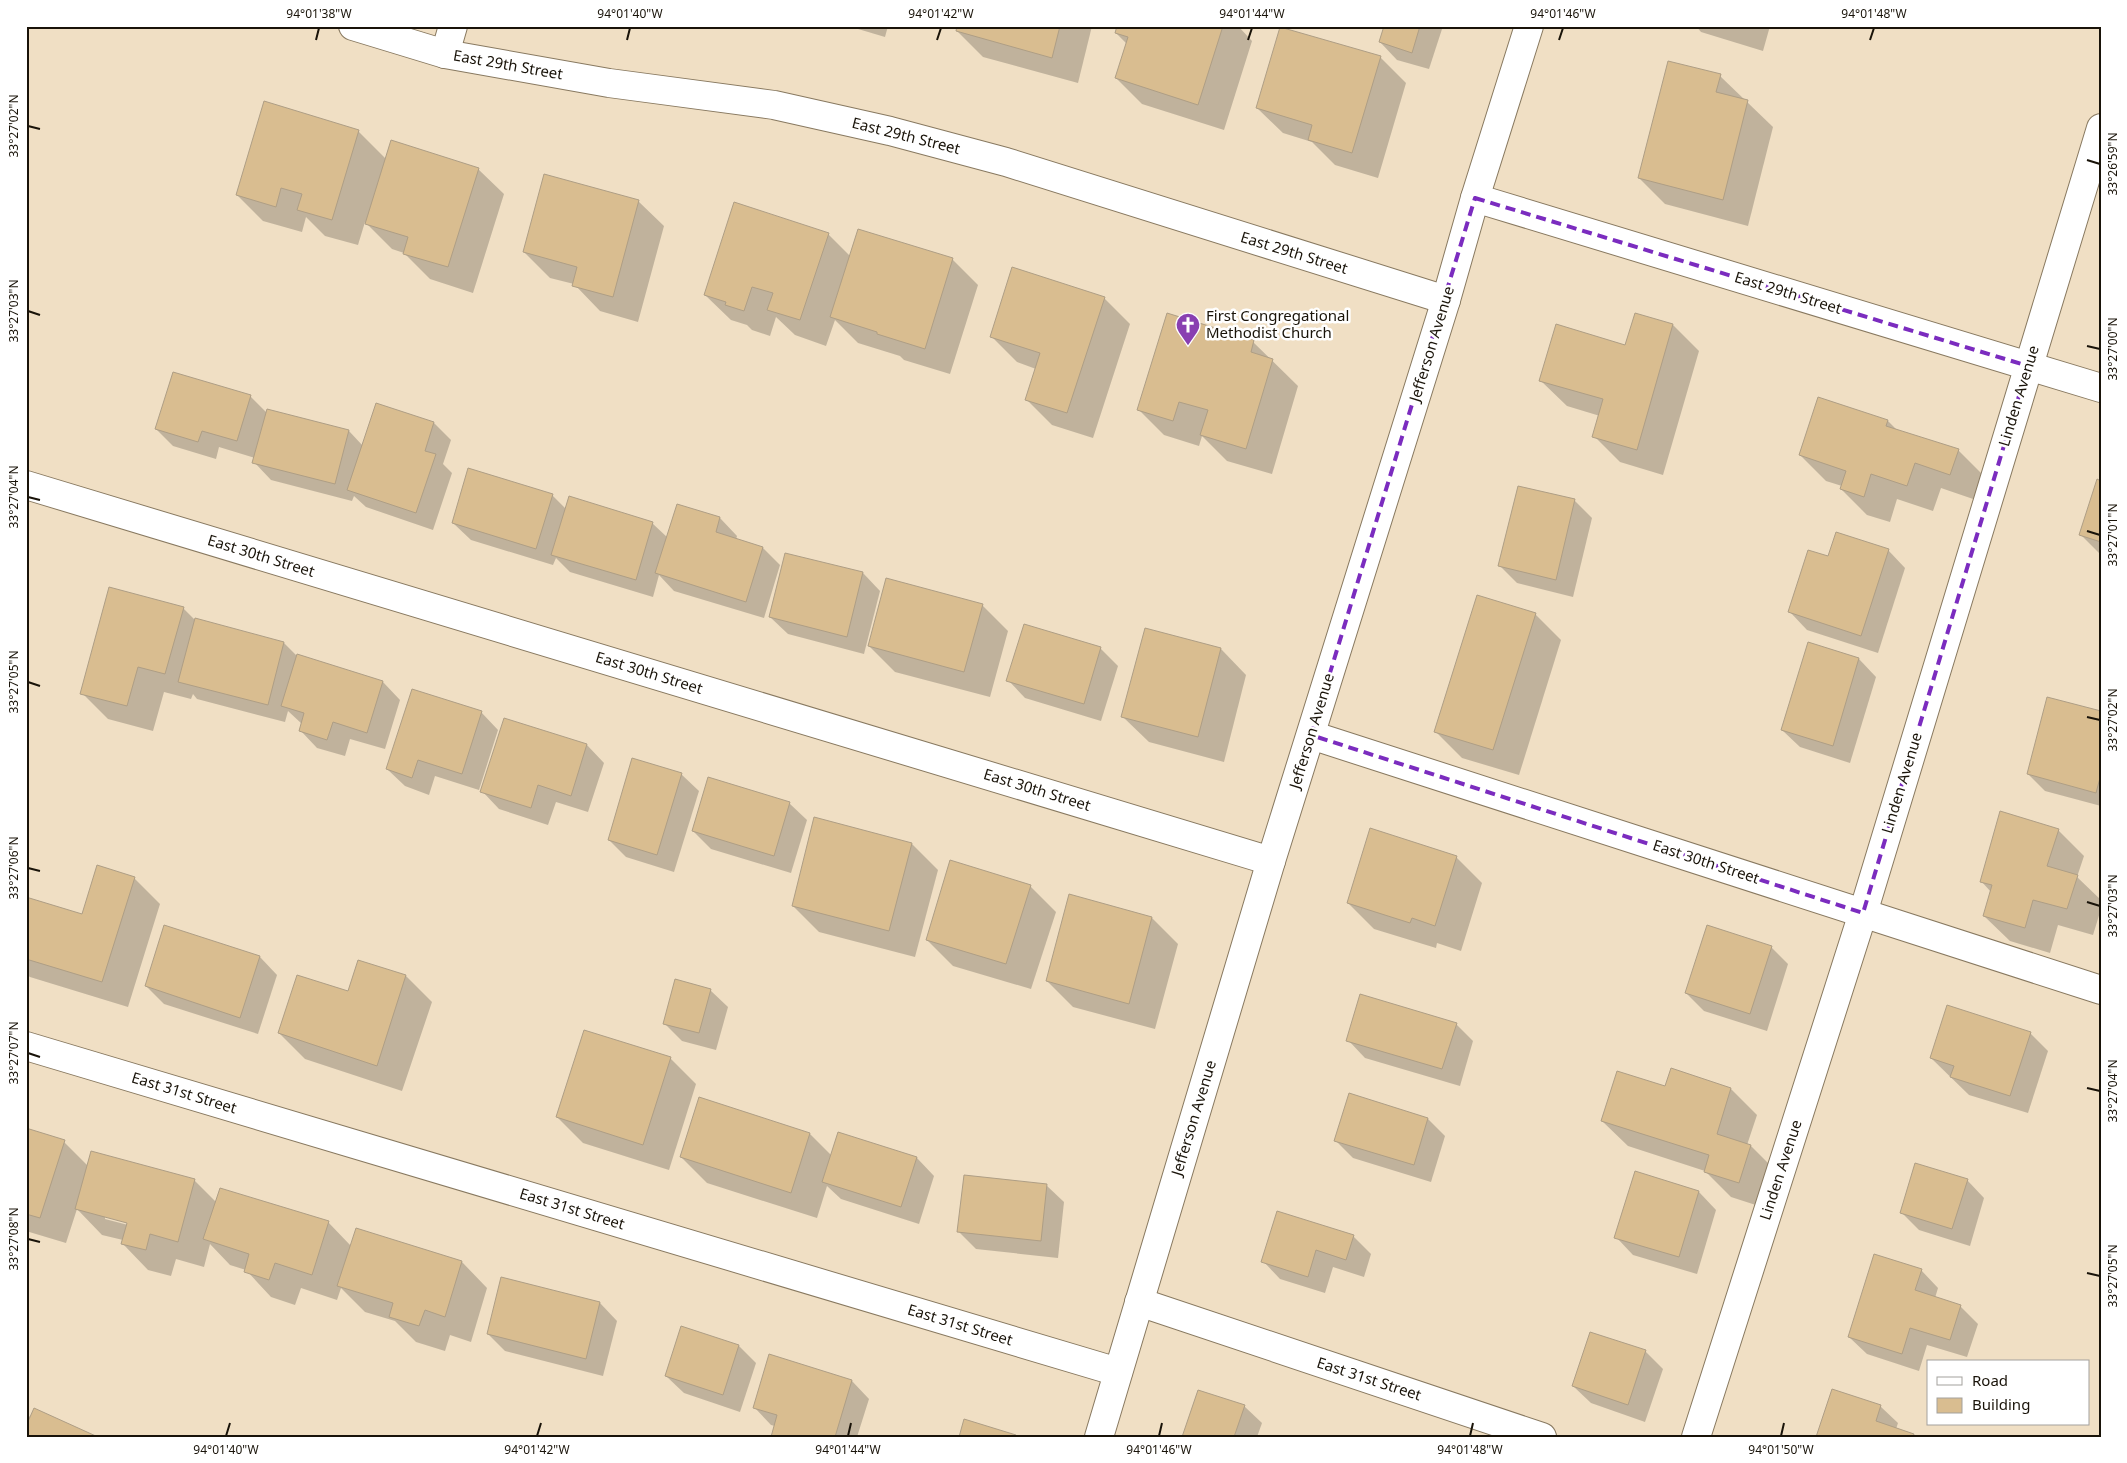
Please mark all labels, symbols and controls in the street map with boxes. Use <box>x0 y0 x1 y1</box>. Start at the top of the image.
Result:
text: 94°01'38"W <box>286 5 352 22</box>
text: 94°01'40"W <box>597 5 663 22</box>
text: 94°01'42"W <box>908 5 974 22</box>
text: 94°01'44"W <box>1219 5 1285 22</box>
text: 94°01'46"W <box>1530 5 1596 22</box>
text: 94°01'48"W <box>1841 5 1907 22</box>
street label: East 29th Street <box>452 45 565 84</box>
text: 33°27'02"N <box>5 94 22 158</box>
street label: East 29th Street <box>850 112 963 158</box>
text: 33°26'59"N <box>2104 132 2121 196</box>
street label: East 29th Street <box>1238 226 1351 278</box>
street label: East 29th Street <box>1732 266 1845 318</box>
text: 33°27'03"N <box>5 279 22 343</box>
street label: Jefferson Avenue <box>1403 284 1458 406</box>
place label: First Congregational Methodist Church <box>1206 305 1349 342</box>
church icon: First Congregational Methodist Church <box>1175 312 1201 346</box>
text: 33°27'00"N <box>2104 317 2121 381</box>
street label: Linden Avenue <box>1993 343 2043 449</box>
text: 33°27'04"N <box>5 465 22 529</box>
text: 33°27'01"N <box>2104 503 2121 567</box>
street label: East 30th Street <box>205 529 318 581</box>
street label: East 30th Street <box>593 646 706 698</box>
text: 33°27'05"N <box>5 650 22 714</box>
street label: Jefferson Avenue <box>1283 671 1338 793</box>
text: 33°27'02"N <box>2104 688 2121 752</box>
street label: Linden Avenue <box>1876 730 1926 836</box>
street label: East 30th Street <box>981 763 1094 815</box>
street label: East 30th Street <box>1650 834 1763 888</box>
text: 33°27'06"N <box>5 836 22 900</box>
text: 33°27'03"N <box>2104 874 2121 938</box>
text: 33°27'07"N <box>5 1021 22 1085</box>
street label: Jefferson Avenue <box>1165 1058 1220 1180</box>
text: 33°27'04"N <box>2104 1059 2121 1123</box>
street label: East 31st Street <box>129 1067 240 1118</box>
street label: Linden Avenue <box>1754 1117 1806 1222</box>
street label: East 31st Street <box>517 1183 628 1234</box>
text: 33°27'08"N <box>5 1207 22 1271</box>
text: 33°27'05"N <box>2104 1244 2121 1308</box>
street label: East 31st Street <box>905 1299 1016 1350</box>
street label: East 31st Street <box>1314 1352 1425 1405</box>
legend <box>1927 1360 2090 1426</box>
text: Road <box>1972 1370 2008 1390</box>
text: Building <box>1972 1394 2030 1414</box>
text: 94°01'40"W <box>193 1441 259 1458</box>
text: 94°01'42"W <box>504 1441 570 1458</box>
text: 94°01'44"W <box>815 1441 881 1458</box>
text: 94°01'46"W <box>1126 1441 1192 1458</box>
text: 94°01'48"W <box>1437 1441 1503 1458</box>
text: 94°01'50"W <box>1748 1441 1814 1458</box>

